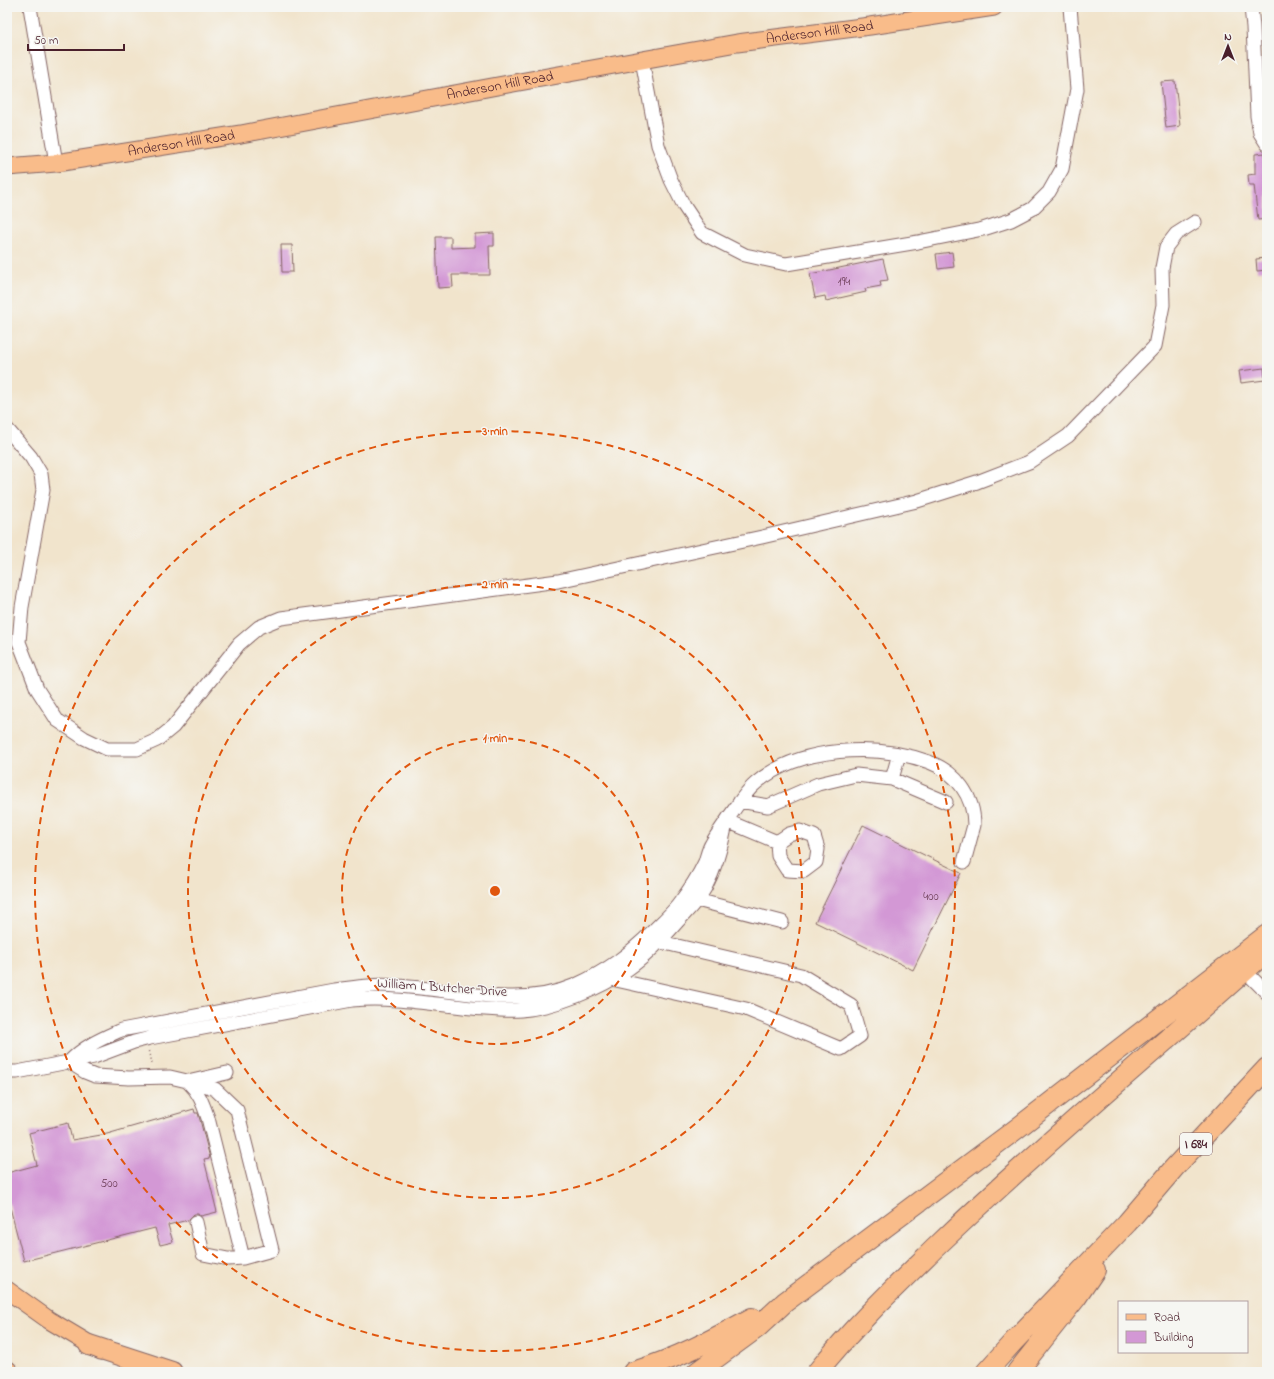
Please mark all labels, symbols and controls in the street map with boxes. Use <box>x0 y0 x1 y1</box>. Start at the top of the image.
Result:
street label: Anderson Hill Road <box>765 15 875 50</box>
scale bar <box>28 26 124 52</box>
north arrow <box>1208 26 1248 66</box>
text: N <box>1224 29 1232 45</box>
text: 50 m <box>34 32 58 50</box>
street label: Anderson Hill Road <box>445 66 555 106</box>
street label: Anderson Hill Road <box>126 125 237 162</box>
house number: 194 <box>838 273 850 291</box>
text: 3 min <box>481 423 508 441</box>
text: 2 min <box>481 576 508 594</box>
text: 1 min <box>483 730 507 748</box>
centre of rings <box>488 884 502 898</box>
house number: 400 <box>923 888 939 906</box>
street label: William L Butcher Drive <box>376 973 508 1003</box>
road number: I 684 <box>1180 1133 1212 1155</box>
house number: 500 <box>100 1175 118 1193</box>
legend <box>1118 1301 1248 1353</box>
text: Road <box>1154 1309 1180 1327</box>
text: Building <box>1153 1329 1193 1348</box>

